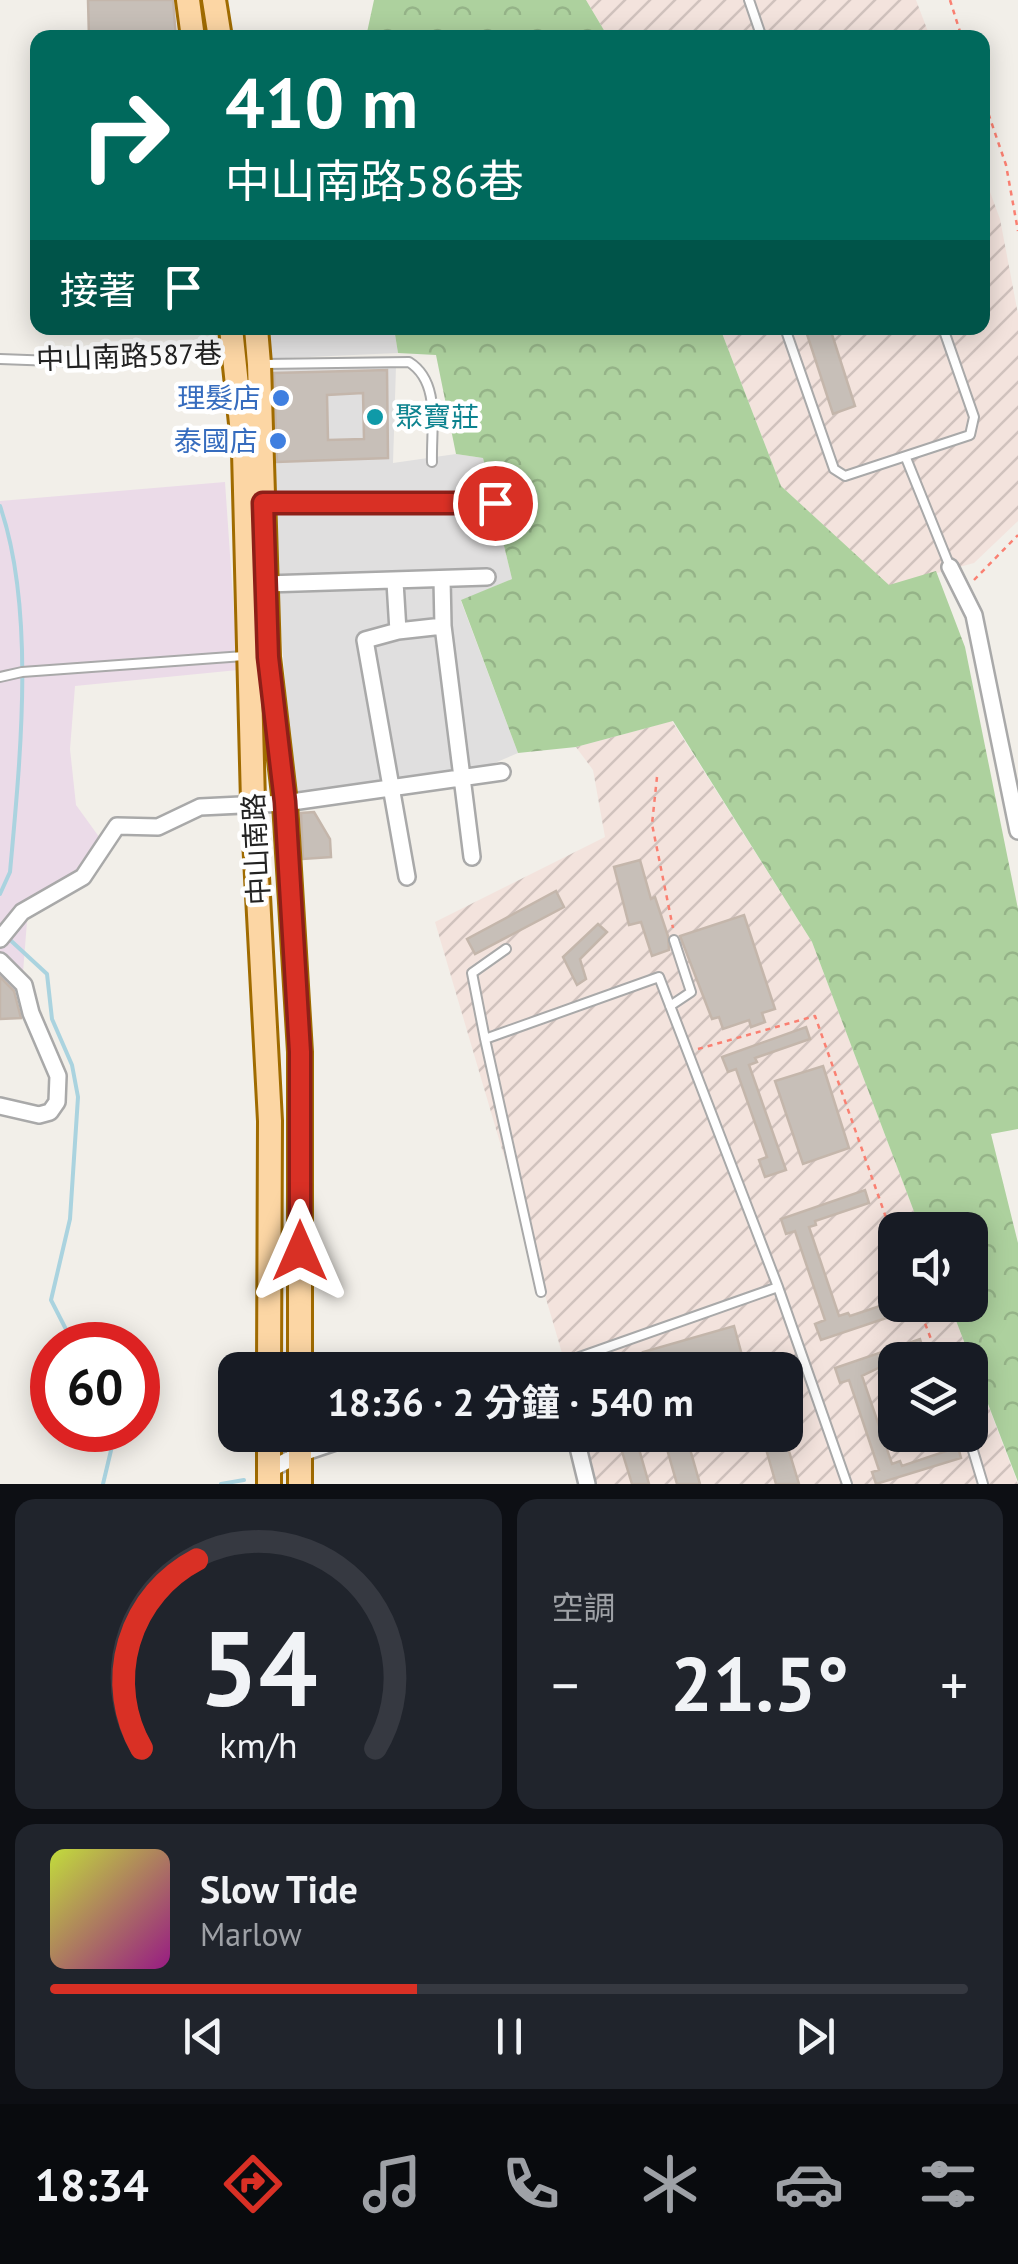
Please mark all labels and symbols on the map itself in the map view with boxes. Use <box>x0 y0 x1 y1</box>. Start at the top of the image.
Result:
street label: 中山南路587巷 <box>36 334 222 377</box>
place label: 理髮店 <box>177 379 261 416</box>
marker: 理髮店 <box>270 387 292 409</box>
place label: 聚寶莊 <box>395 398 479 435</box>
marker: 聚寶莊 <box>364 406 386 428</box>
place label: 泰國店 <box>174 422 258 459</box>
marker: 泰國店 <box>267 430 289 452</box>
pin <box>453 461 538 546</box>
street label: 中山南路 <box>234 792 277 906</box>
position arrow <box>248 1199 352 1303</box>
speed limit sign: 60 <box>30 1322 160 1452</box>

